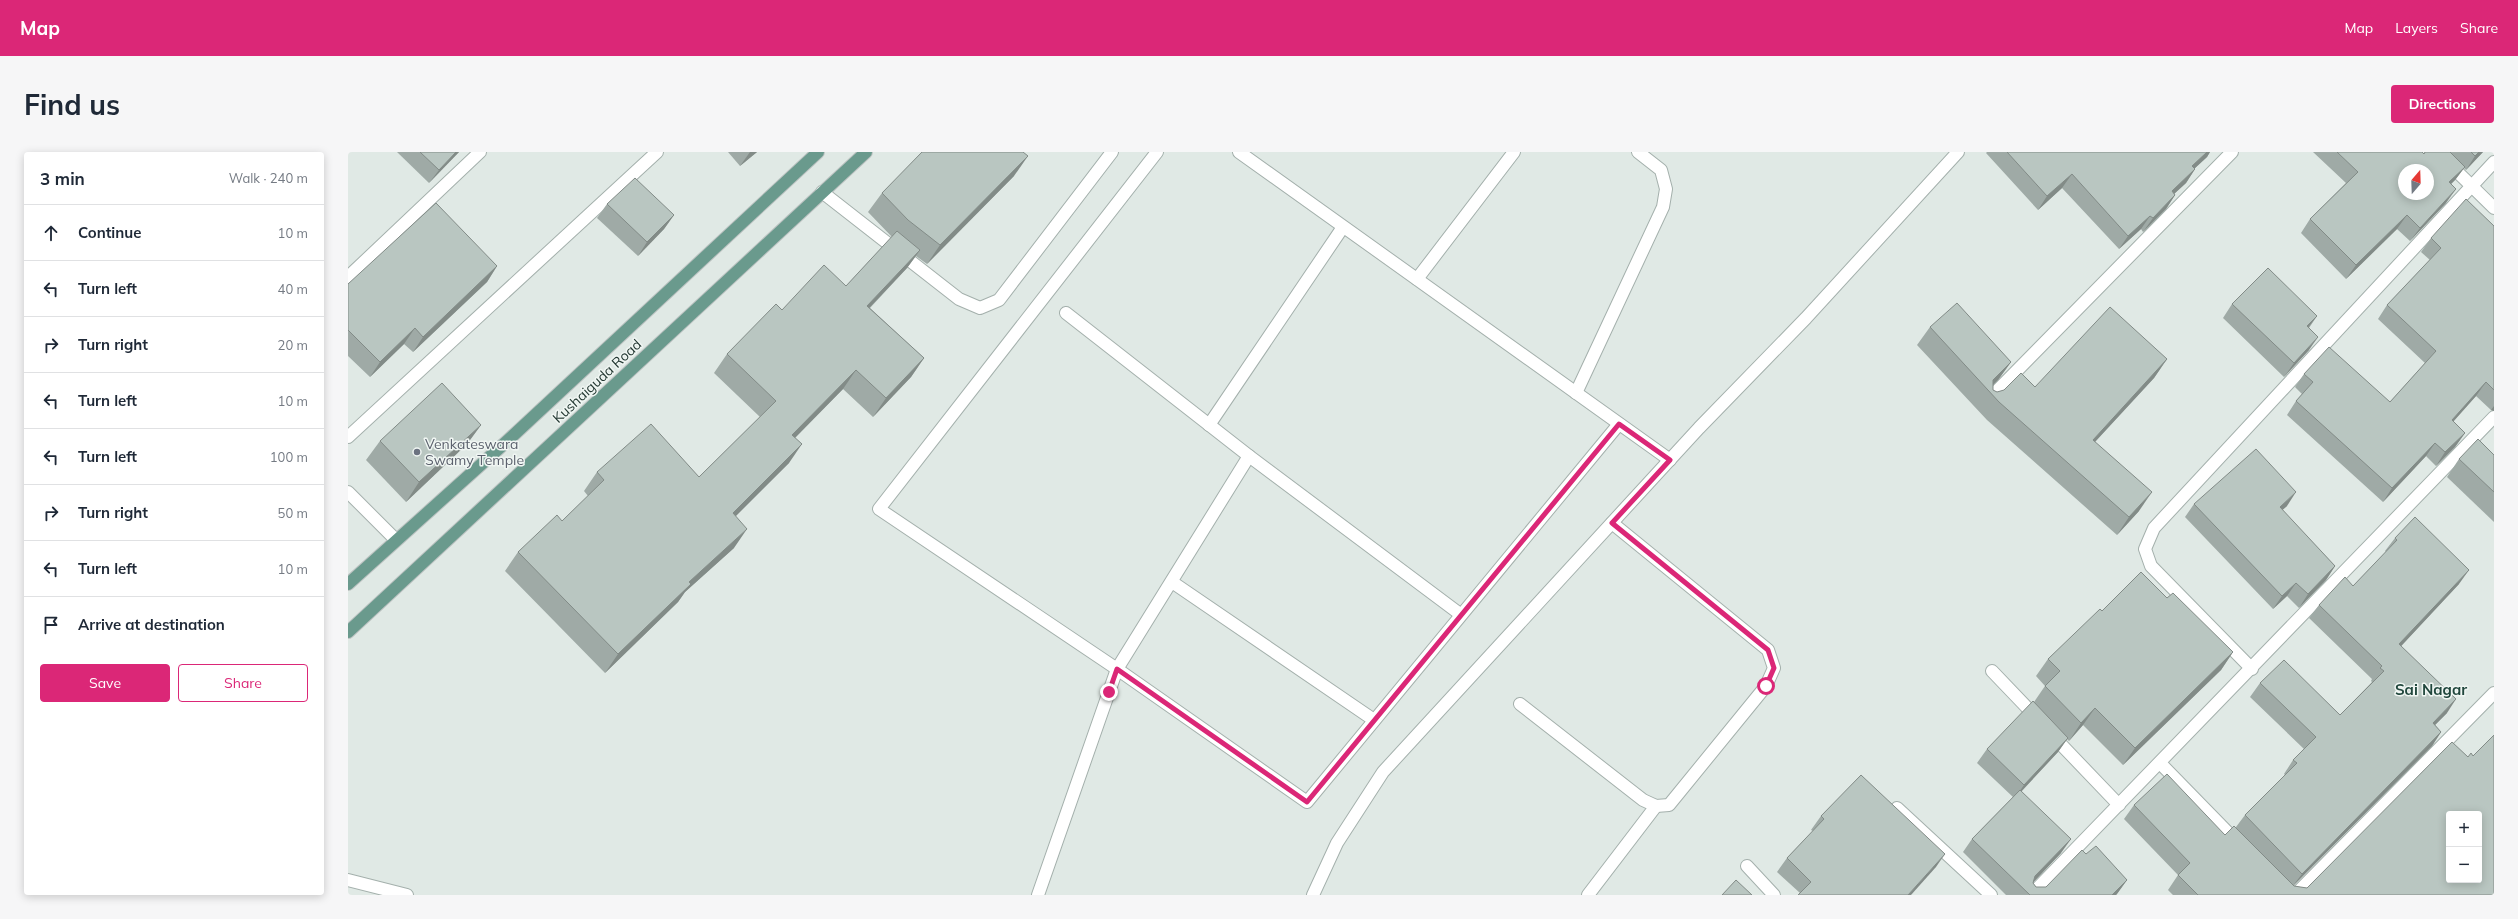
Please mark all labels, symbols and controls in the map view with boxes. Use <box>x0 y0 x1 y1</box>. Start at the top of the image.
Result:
text: Map <box>20 16 60 40</box>
text: Map <box>2344 19 2373 37</box>
text: Layers <box>2395 19 2438 37</box>
text: Share <box>2460 19 2498 37</box>
button: Directions <box>2391 85 2494 123</box>
text: Find us <box>24 87 120 122</box>
north arrow <box>2398 164 2434 200</box>
text: 3 min <box>40 168 85 189</box>
text: Walk · 240 m <box>229 170 308 186</box>
icon: ahead <box>40 222 62 244</box>
text: Continue <box>78 223 141 242</box>
text: 10 m <box>278 225 308 241</box>
icon: left <box>40 278 62 300</box>
text: Turn left <box>78 279 137 298</box>
text: 40 m <box>278 281 308 297</box>
icon: right <box>40 334 62 356</box>
text: Turn right <box>78 335 148 354</box>
street label: Kushaiguda Road <box>549 335 645 427</box>
text: 20 m <box>278 337 308 353</box>
icon: left <box>40 390 62 412</box>
text: Turn left <box>78 391 137 410</box>
text: 10 m <box>278 393 308 409</box>
place label: Venkateswara Swamy Temple <box>425 435 524 469</box>
icon: left <box>40 446 62 468</box>
text: Turn left <box>78 447 137 466</box>
marker: Venkateswara Swamy Temple <box>412 447 422 457</box>
text: 100 m <box>270 449 308 465</box>
icon: right <box>40 502 62 524</box>
text: Turn right <box>78 503 148 522</box>
text: 50 m <box>278 505 308 521</box>
icon: left <box>40 558 62 580</box>
text: Turn left <box>78 559 137 578</box>
text: 10 m <box>278 561 308 577</box>
icon: arrive <box>40 614 62 636</box>
text: Arrive at destination <box>78 615 225 634</box>
button: Save <box>40 664 170 702</box>
button: Share <box>178 664 308 702</box>
route start <box>1757 677 1775 695</box>
district label: Sai Nagar <box>2395 680 2467 699</box>
route end <box>1100 683 1118 701</box>
map controls <box>2446 811 2482 883</box>
button: + <box>2446 811 2482 847</box>
button: − <box>2446 847 2482 883</box>

